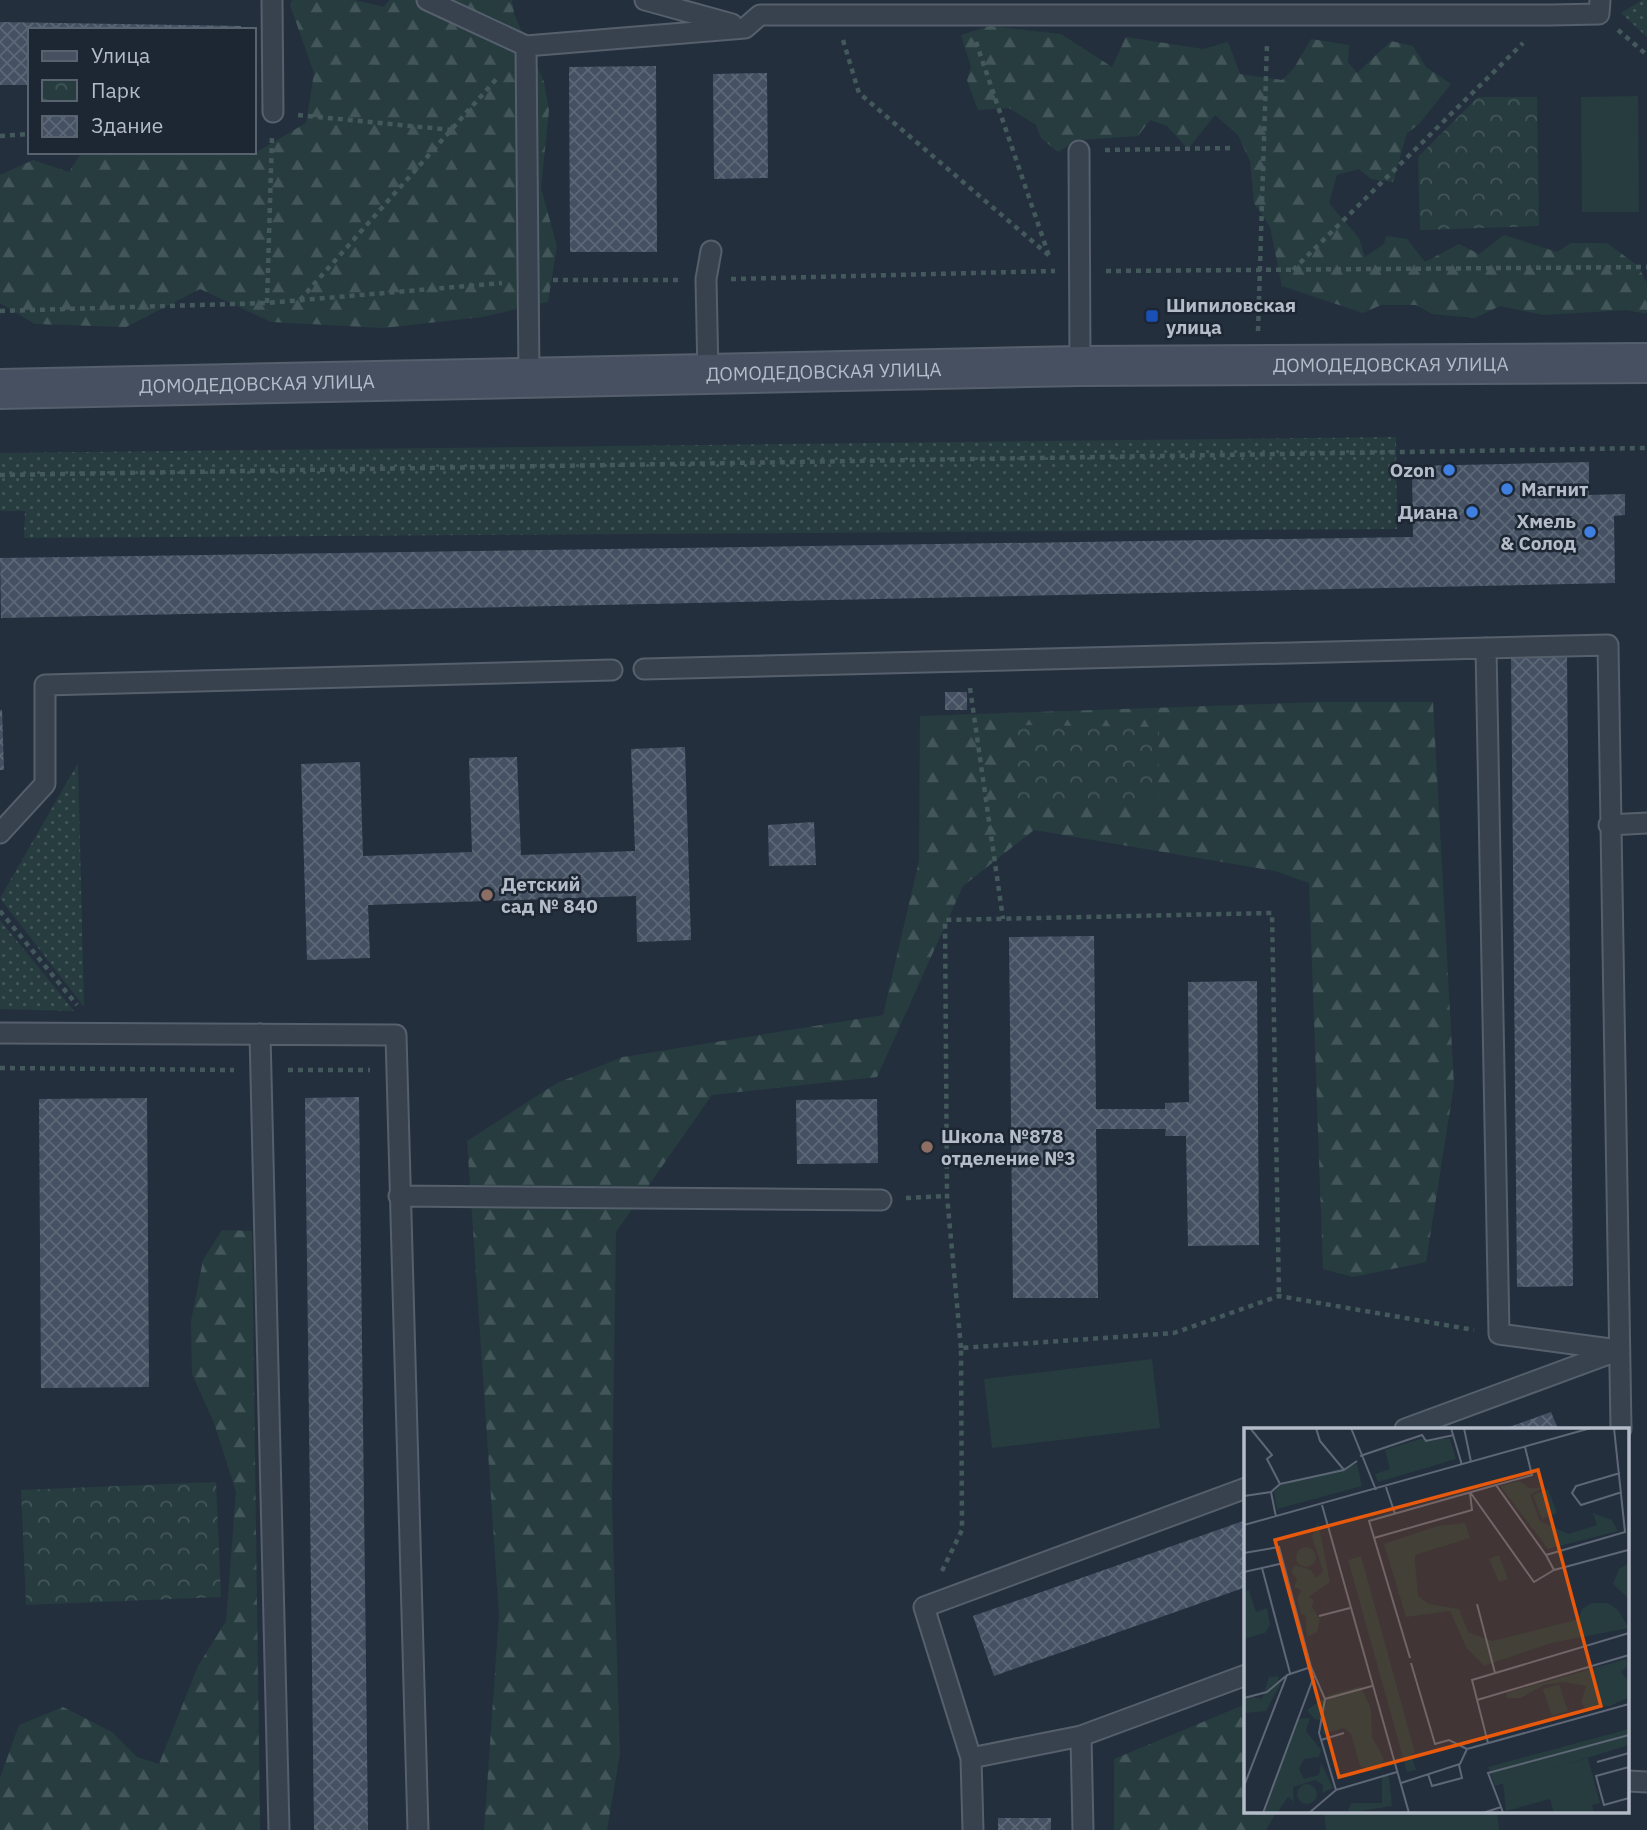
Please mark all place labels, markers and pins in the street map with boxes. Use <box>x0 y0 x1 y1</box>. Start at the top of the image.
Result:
place label: Шипиловская улица <box>1166 293 1296 339</box>
marker: Шипиловская улица <box>1144 308 1160 324</box>
place label: Ozon <box>1390 458 1435 482</box>
marker: Ozon <box>1441 462 1457 478</box>
place label: Магнит <box>1521 477 1588 501</box>
marker: Магнит <box>1499 481 1515 497</box>
place label: Диана <box>1398 500 1458 524</box>
marker: Диана <box>1464 504 1480 520</box>
place label: Хмель & Солод <box>1500 509 1576 555</box>
marker: Хмель & Солод <box>1582 524 1598 540</box>
place label: Детский сад № 840 <box>501 872 598 918</box>
marker: Детский сад № 840 <box>479 887 495 903</box>
place label: Школа №878 отделение №3 <box>941 1124 1076 1170</box>
marker: Школа №878 отделение №3 <box>919 1139 935 1155</box>

